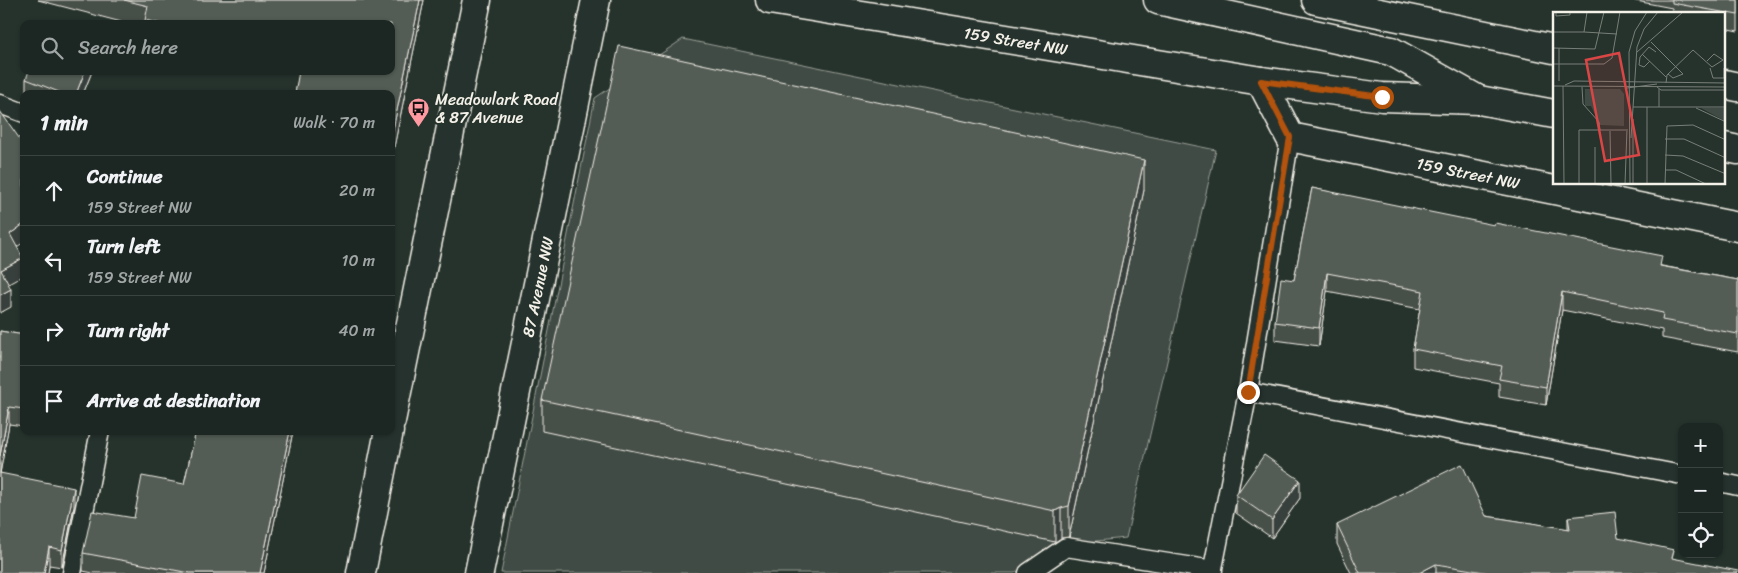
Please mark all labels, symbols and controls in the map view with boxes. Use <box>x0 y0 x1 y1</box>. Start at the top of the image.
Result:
inset map <box>1553 12 1726 185</box>
street label: 159 Street NW <box>961 18 1070 64</box>
search box <box>20 20 395 75</box>
text: Search here <box>78 31 178 64</box>
icon: search <box>38 34 66 62</box>
place label: Meadowlark Road & 87 Avenue <box>435 85 559 132</box>
route start <box>1371 86 1394 109</box>
bus stop icon: Meadowlark Road & 87 Avenue <box>407 96 431 127</box>
text: 1 min <box>40 104 88 142</box>
text: Walk · 70 m <box>293 108 375 137</box>
street label: 159 Street NW <box>1414 149 1523 198</box>
text: Continue <box>87 160 163 193</box>
text: 20 m <box>339 176 375 205</box>
icon: ahead <box>40 177 68 205</box>
text: 159 Street NW <box>87 193 192 222</box>
text: Turn left <box>87 230 160 263</box>
street label: 87 Avenue NW <box>514 234 562 340</box>
text: 10 m <box>342 246 375 275</box>
icon: left <box>40 247 68 275</box>
text: 159 Street NW <box>87 263 192 292</box>
text: Turn right <box>87 314 169 347</box>
text: 40 m <box>338 316 375 345</box>
icon: right <box>40 317 68 345</box>
route end <box>1237 381 1260 404</box>
text: Arrive at destination <box>87 384 260 417</box>
icon: arrive <box>40 387 68 415</box>
map controls <box>1678 423 1723 558</box>
button: + <box>1678 423 1723 468</box>
button: − <box>1678 468 1723 513</box>
button: locate <box>1678 513 1723 558</box>

